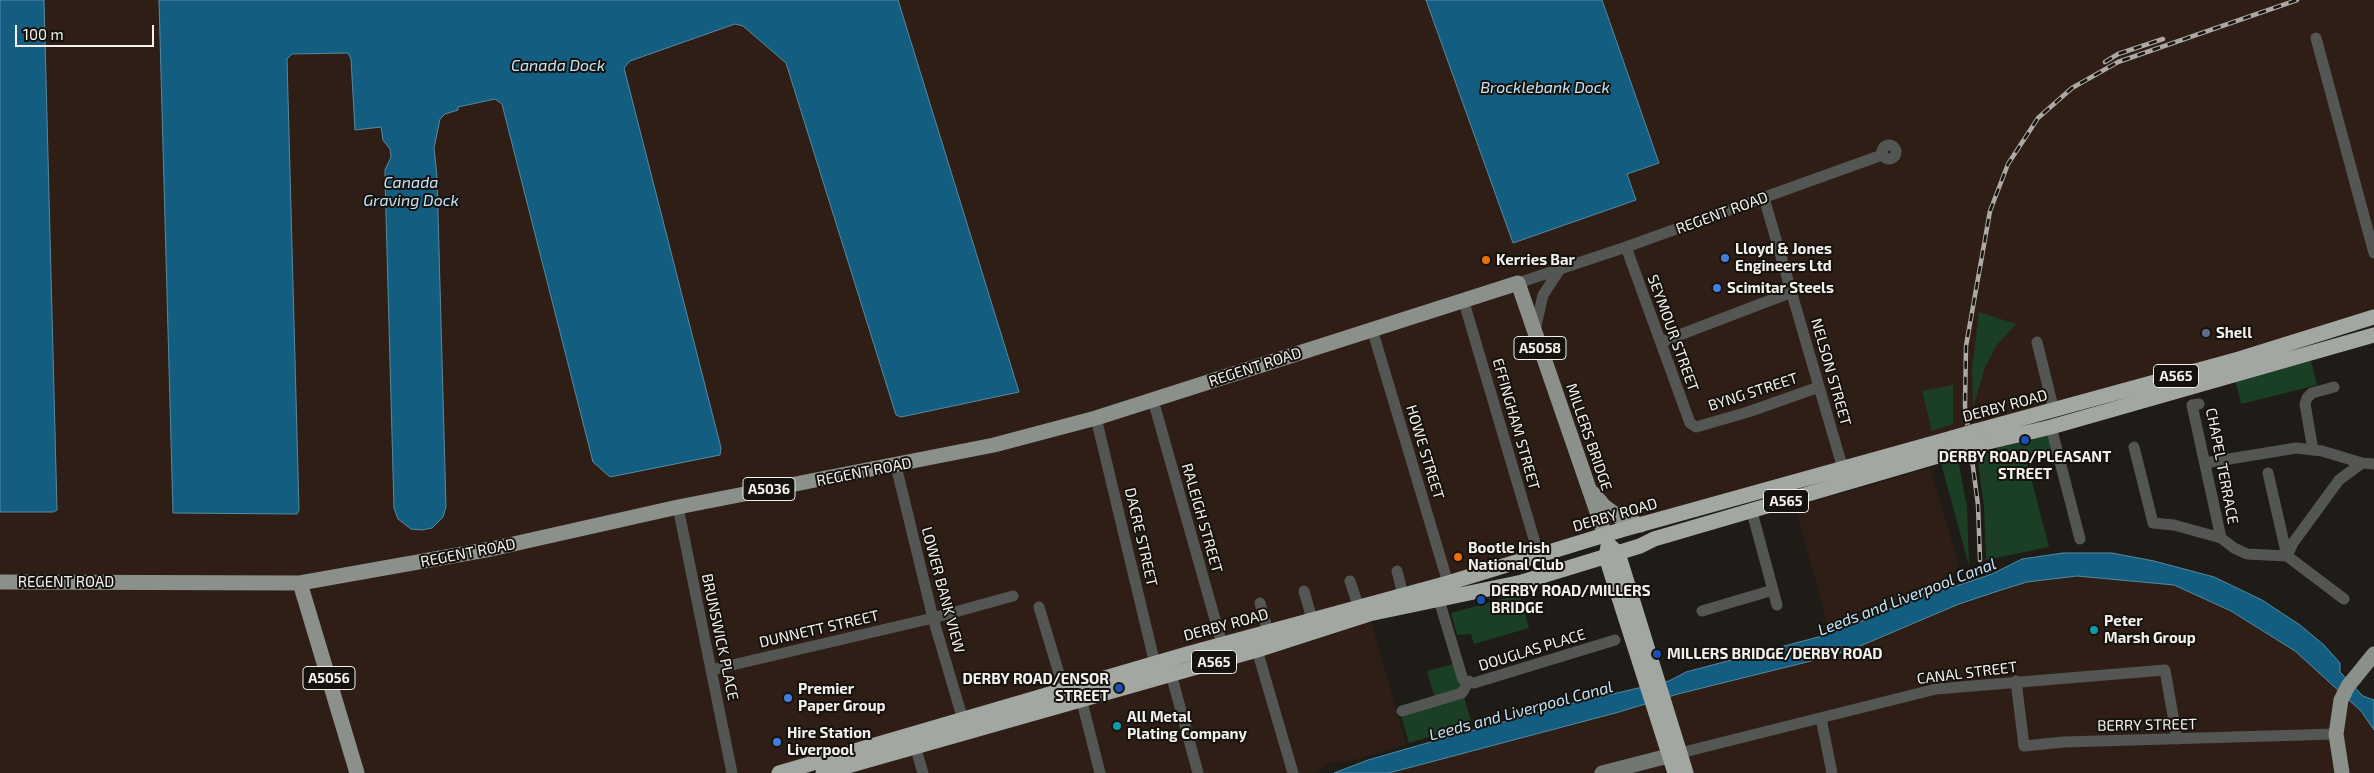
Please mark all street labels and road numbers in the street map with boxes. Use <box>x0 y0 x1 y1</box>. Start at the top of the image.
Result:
street label: REGENT ROAD <box>1674 188 1770 238</box>
street label: SEYMOUR STREET <box>1644 272 1702 394</box>
street label: NELSON STREET <box>1807 316 1855 428</box>
road number: A5058 <box>1514 336 1566 359</box>
street label: REGENT ROAD <box>1206 344 1304 390</box>
street label: EFFINGHAM STREET <box>1489 356 1543 492</box>
road number: A565 <box>2154 364 2198 388</box>
street label: BYNG STREET <box>1706 369 1800 415</box>
street label: MILLERS BRIDGE <box>1562 381 1616 493</box>
street label: DERBY ROAD <box>1961 386 2049 426</box>
street label: HOWE STREET <box>1402 403 1448 501</box>
street label: CHAPEL TERRACE <box>2202 406 2242 526</box>
street label: REGENT ROAD <box>815 454 913 490</box>
street label: RALEIGH STREET <box>1178 461 1226 575</box>
road number: A5036 <box>743 478 795 500</box>
street label: DACRE STREET <box>1121 486 1161 588</box>
road number: A565 <box>1764 490 1808 512</box>
street label: DERBY ROAD <box>1571 494 1659 536</box>
street label: LOWER BANK VIEW <box>918 525 968 655</box>
street label: REGENT ROAD <box>419 535 517 571</box>
street label: BRUNSWICK PLACE <box>698 572 742 702</box>
street label: REGENT ROAD <box>18 573 114 591</box>
street label: DERBY ROAD <box>1182 605 1270 645</box>
street label: DUNNETT STREET <box>757 606 881 652</box>
street label: DOUGLAS PLACE <box>1476 625 1588 675</box>
road number: A565 <box>1192 650 1236 674</box>
street label: CANAL STREET <box>1916 658 2018 688</box>
road number: A5056 <box>303 666 355 690</box>
street label: BERRY STREET <box>2097 715 2197 735</box>

